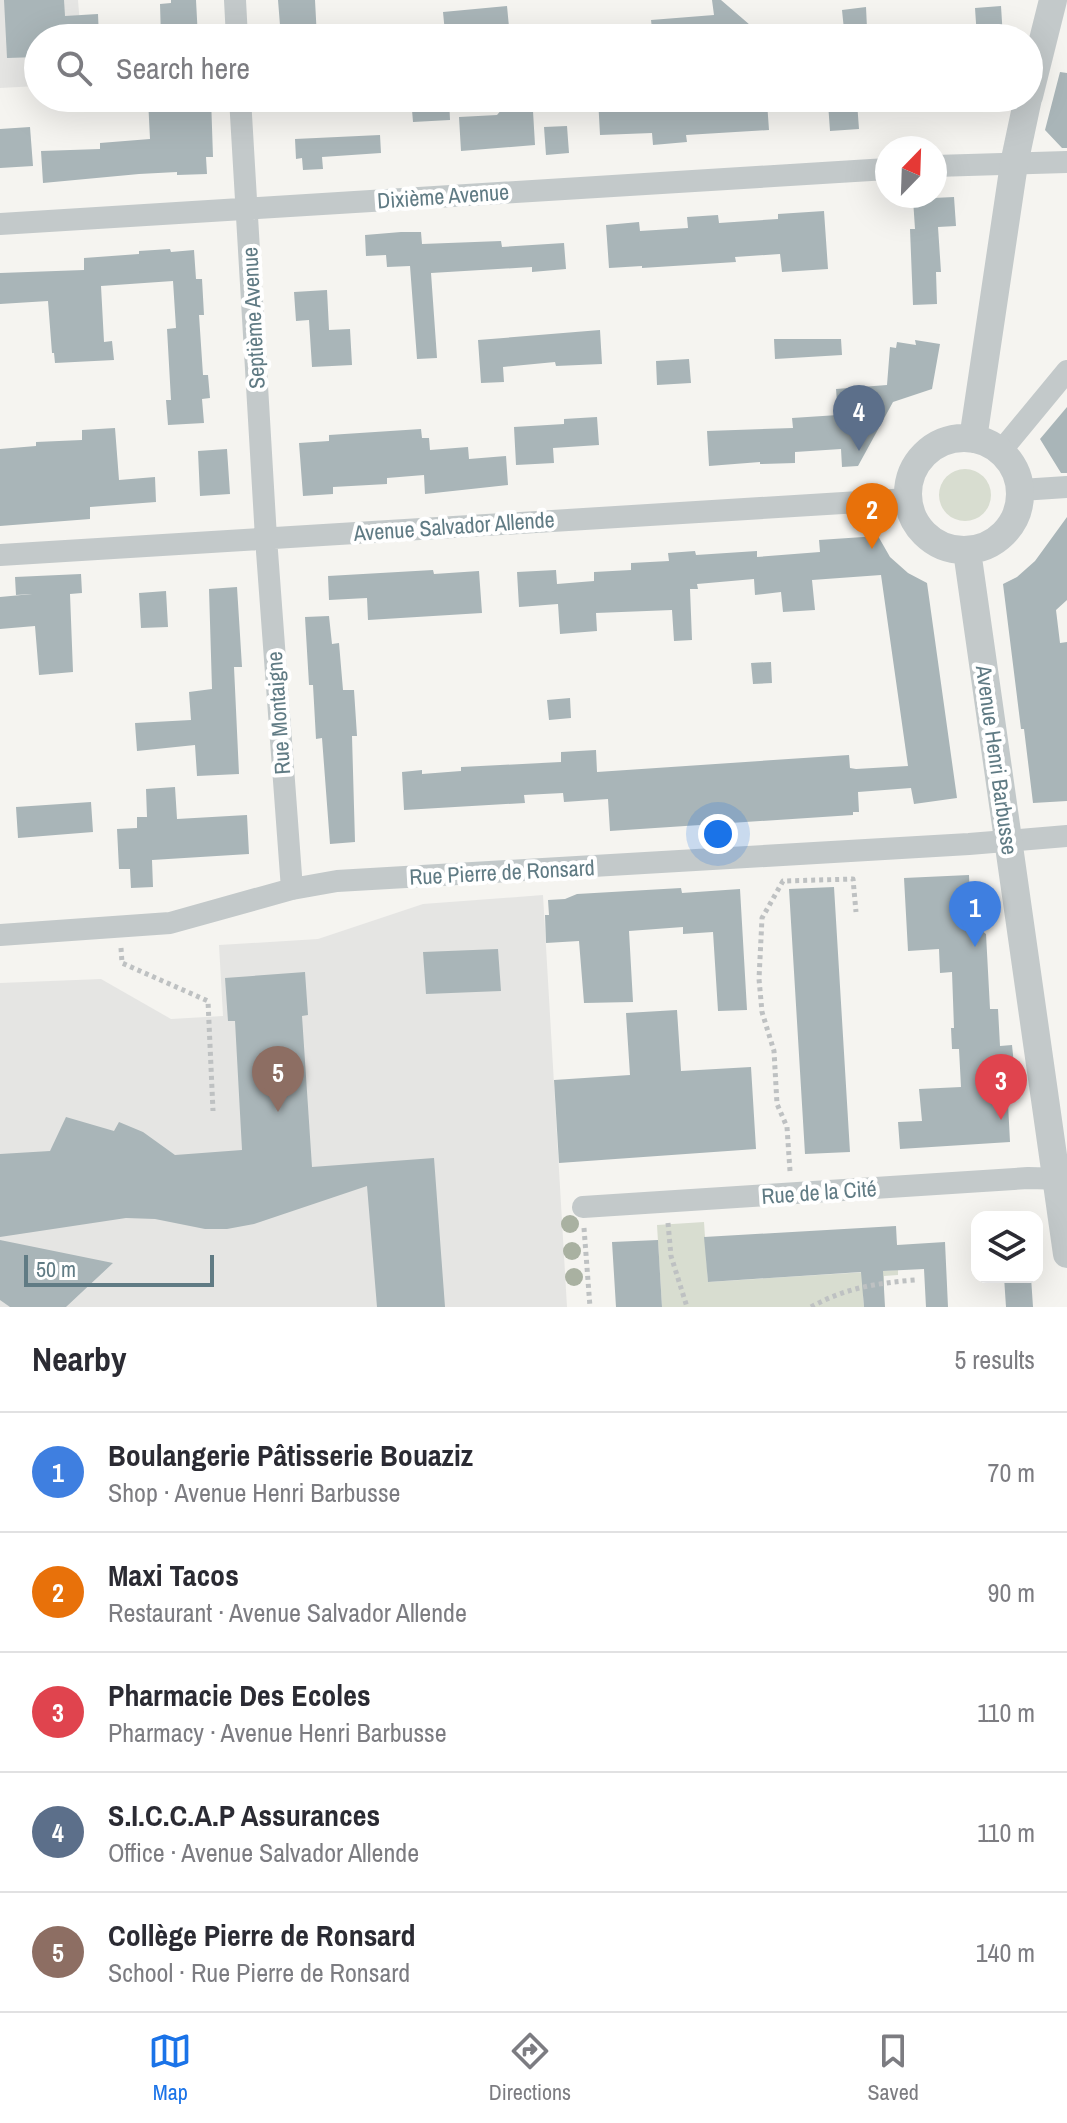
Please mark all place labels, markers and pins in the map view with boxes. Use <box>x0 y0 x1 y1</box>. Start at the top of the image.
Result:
pin: 4 <box>833 385 885 451</box>
pin: 2 <box>846 483 898 549</box>
pin: 1 <box>949 881 1001 947</box>
pin: 5 <box>252 1046 304 1112</box>
pin: 3 <box>975 1054 1027 1120</box>

